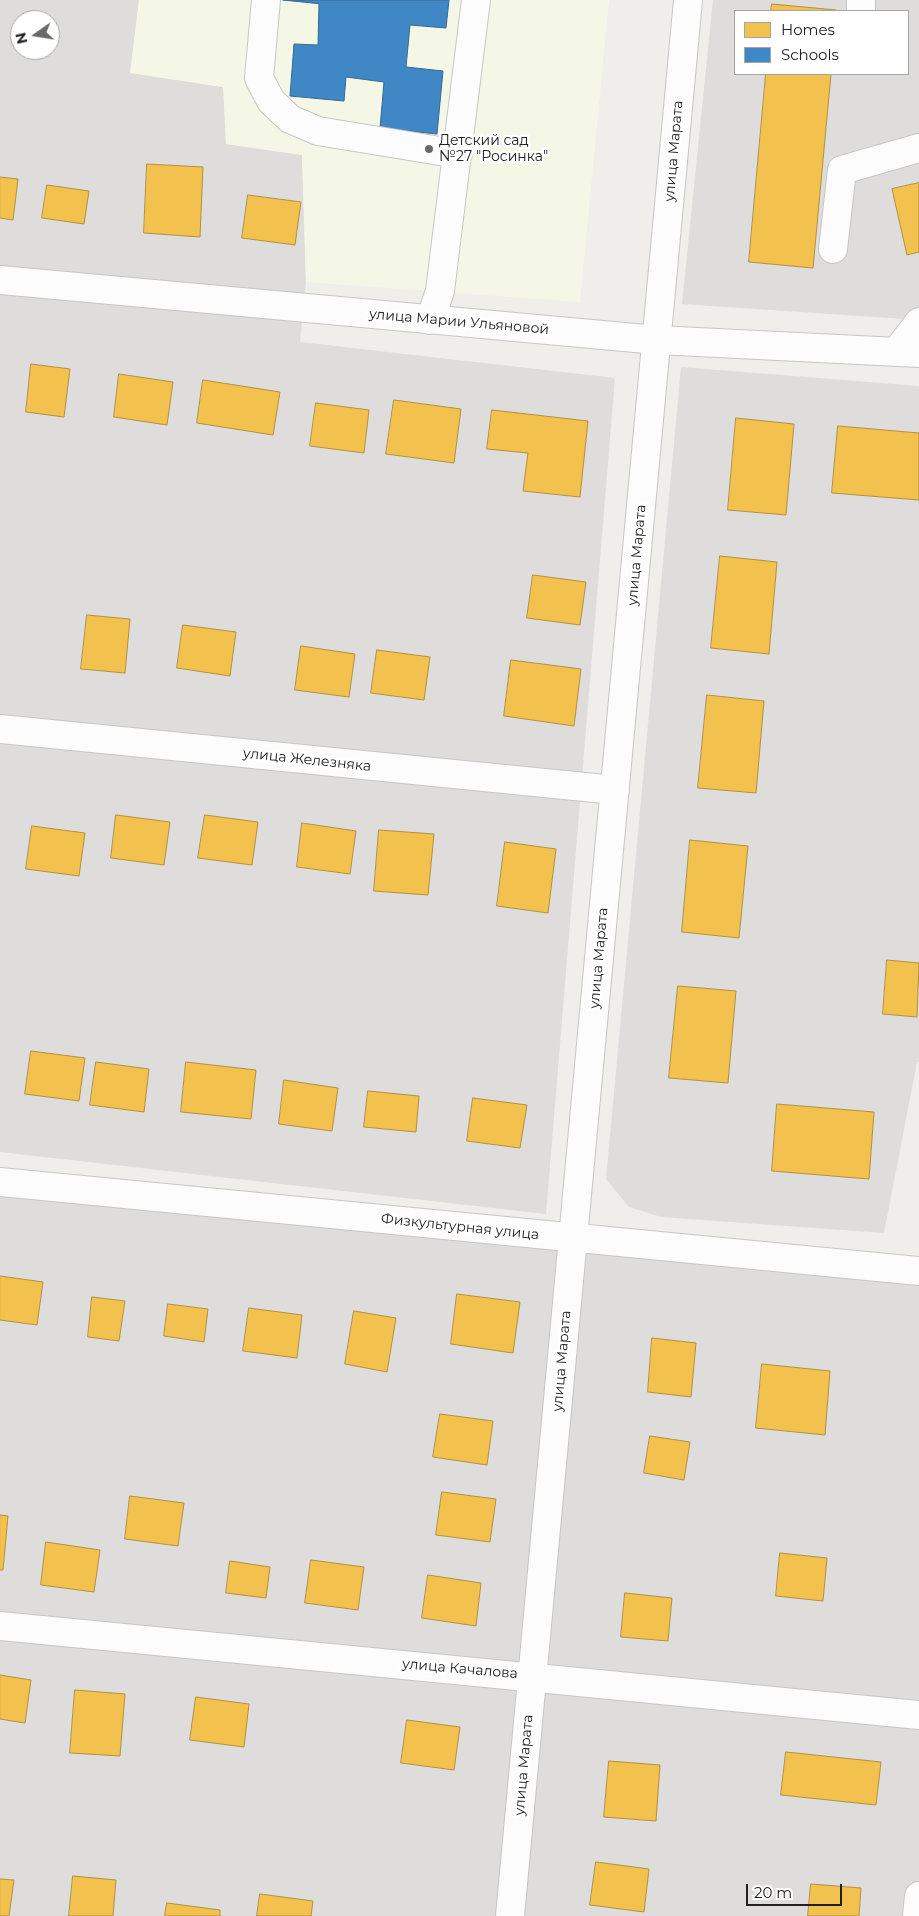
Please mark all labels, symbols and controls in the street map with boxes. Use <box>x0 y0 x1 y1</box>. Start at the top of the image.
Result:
north arrow <box>10 10 60 60</box>
legend <box>734 10 909 75</box>
text: Homes <box>781 20 835 39</box>
text: N <box>11 31 31 46</box>
text: Schools <box>781 45 839 64</box>
street label: улица Марата <box>661 100 687 202</box>
place label: Детский сад №27 "Росинка" <box>439 133 548 166</box>
marker: Детский сад №27 "Росинка" <box>423 143 435 155</box>
street label: улица Марии Ульяновой <box>368 306 550 338</box>
street label: улица Марата <box>624 504 650 606</box>
street label: улица Железняка <box>242 745 372 775</box>
street label: улица Марата <box>586 907 612 1009</box>
street label: Физкультурная улица <box>380 1210 540 1244</box>
street label: улица Марата <box>549 1310 575 1412</box>
street label: улица Качалова <box>401 1656 519 1682</box>
street label: улица Марата <box>511 1714 537 1816</box>
scale bar <box>749 1874 845 1906</box>
text: 20 m <box>754 1883 792 1902</box>

